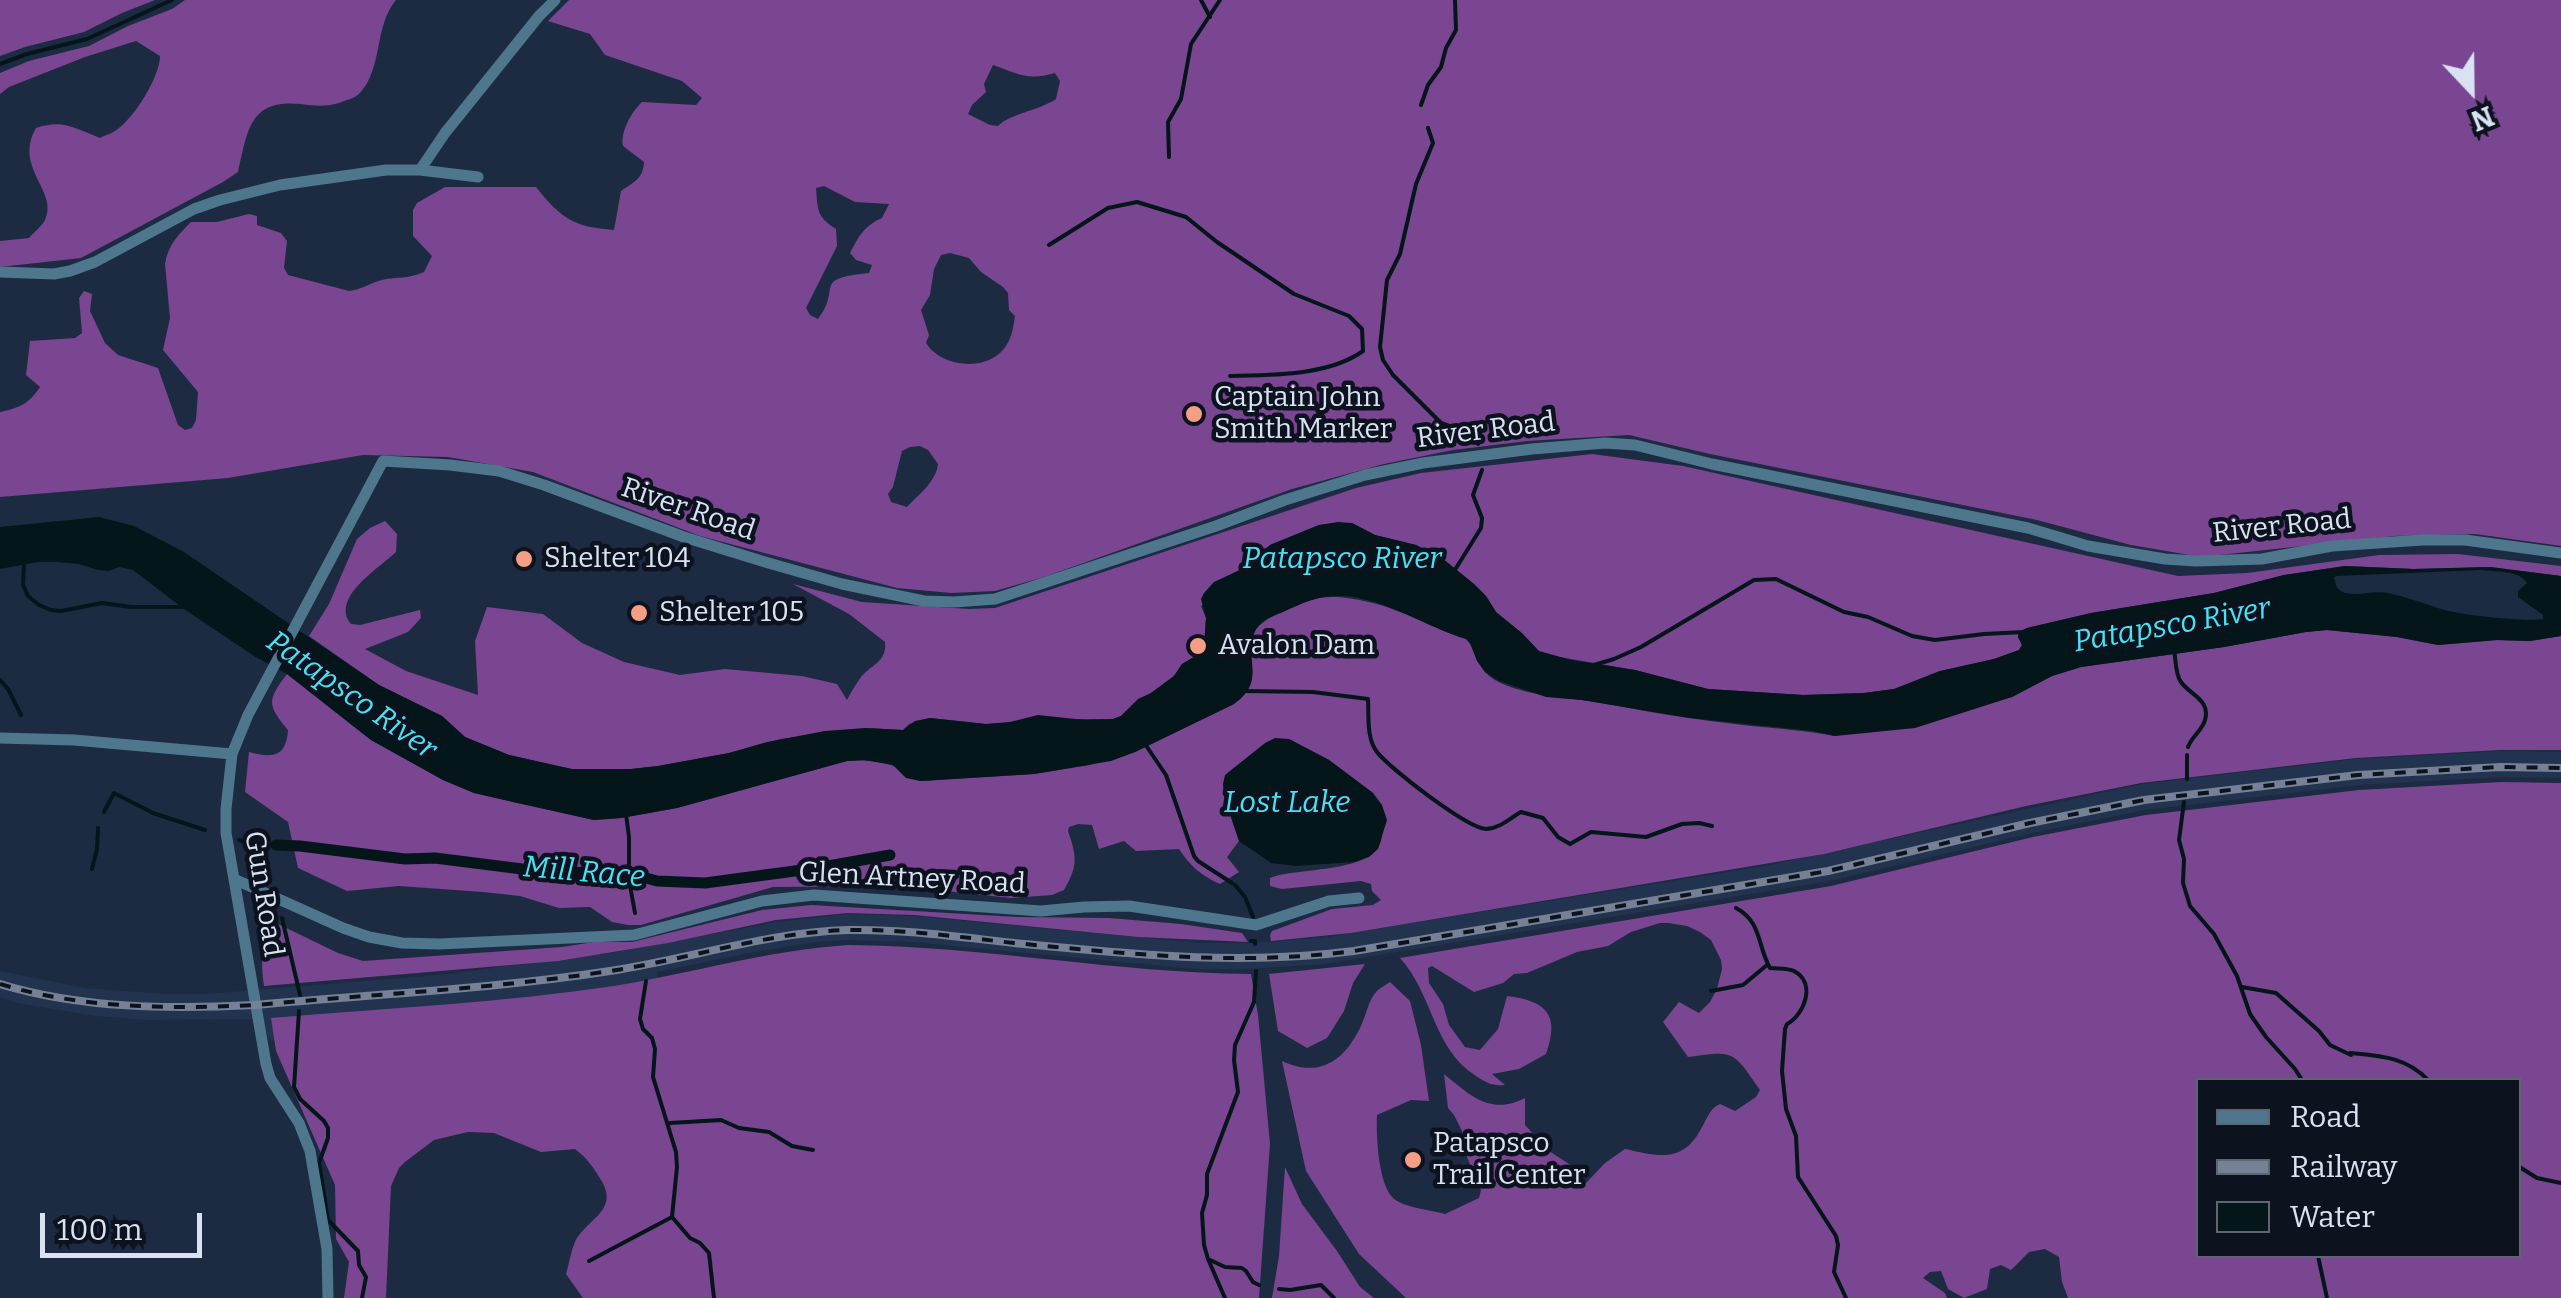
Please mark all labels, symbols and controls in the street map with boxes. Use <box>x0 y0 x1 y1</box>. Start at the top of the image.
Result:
north arrow <box>2421 40 2521 140</box>
text: N <box>2466 99 2499 138</box>
place label: Captain John Smith Marker <box>1214 381 1392 447</box>
marker: Captain John Smith Marker <box>1183 403 1205 425</box>
street label: River Road <box>1415 406 1557 456</box>
street label: River Road <box>617 471 759 549</box>
street label: River Road <box>2211 503 2353 551</box>
place label: Shelter 104 <box>544 542 690 576</box>
water label: Patapsco River <box>1242 542 1442 578</box>
marker: Shelter 104 <box>513 548 535 570</box>
water label: Patapsco River <box>2071 591 2273 661</box>
place label: Shelter 105 <box>659 596 804 630</box>
marker: Shelter 105 <box>628 602 650 624</box>
water label: Patapsco River <box>259 624 443 768</box>
place label: Avalon Dam <box>1218 629 1375 663</box>
marker: Avalon Dam <box>1187 635 1209 657</box>
water label: Lost Lake <box>1224 786 1350 822</box>
street label: Gun Road <box>236 829 290 959</box>
water label: Mill Race <box>522 850 646 896</box>
street label: Glen Artney Road <box>798 856 1026 902</box>
legend <box>2196 1078 2521 1258</box>
text: Road <box>2290 1099 2361 1135</box>
place label: Patapsco Trail Center <box>1433 1127 1585 1193</box>
marker: Patapsco Trail Center <box>1402 1149 1424 1171</box>
text: Railway <box>2290 1149 2397 1185</box>
scale bar <box>45 1193 208 1255</box>
text: Water <box>2290 1199 2375 1235</box>
text: 100 m <box>57 1212 142 1248</box>

